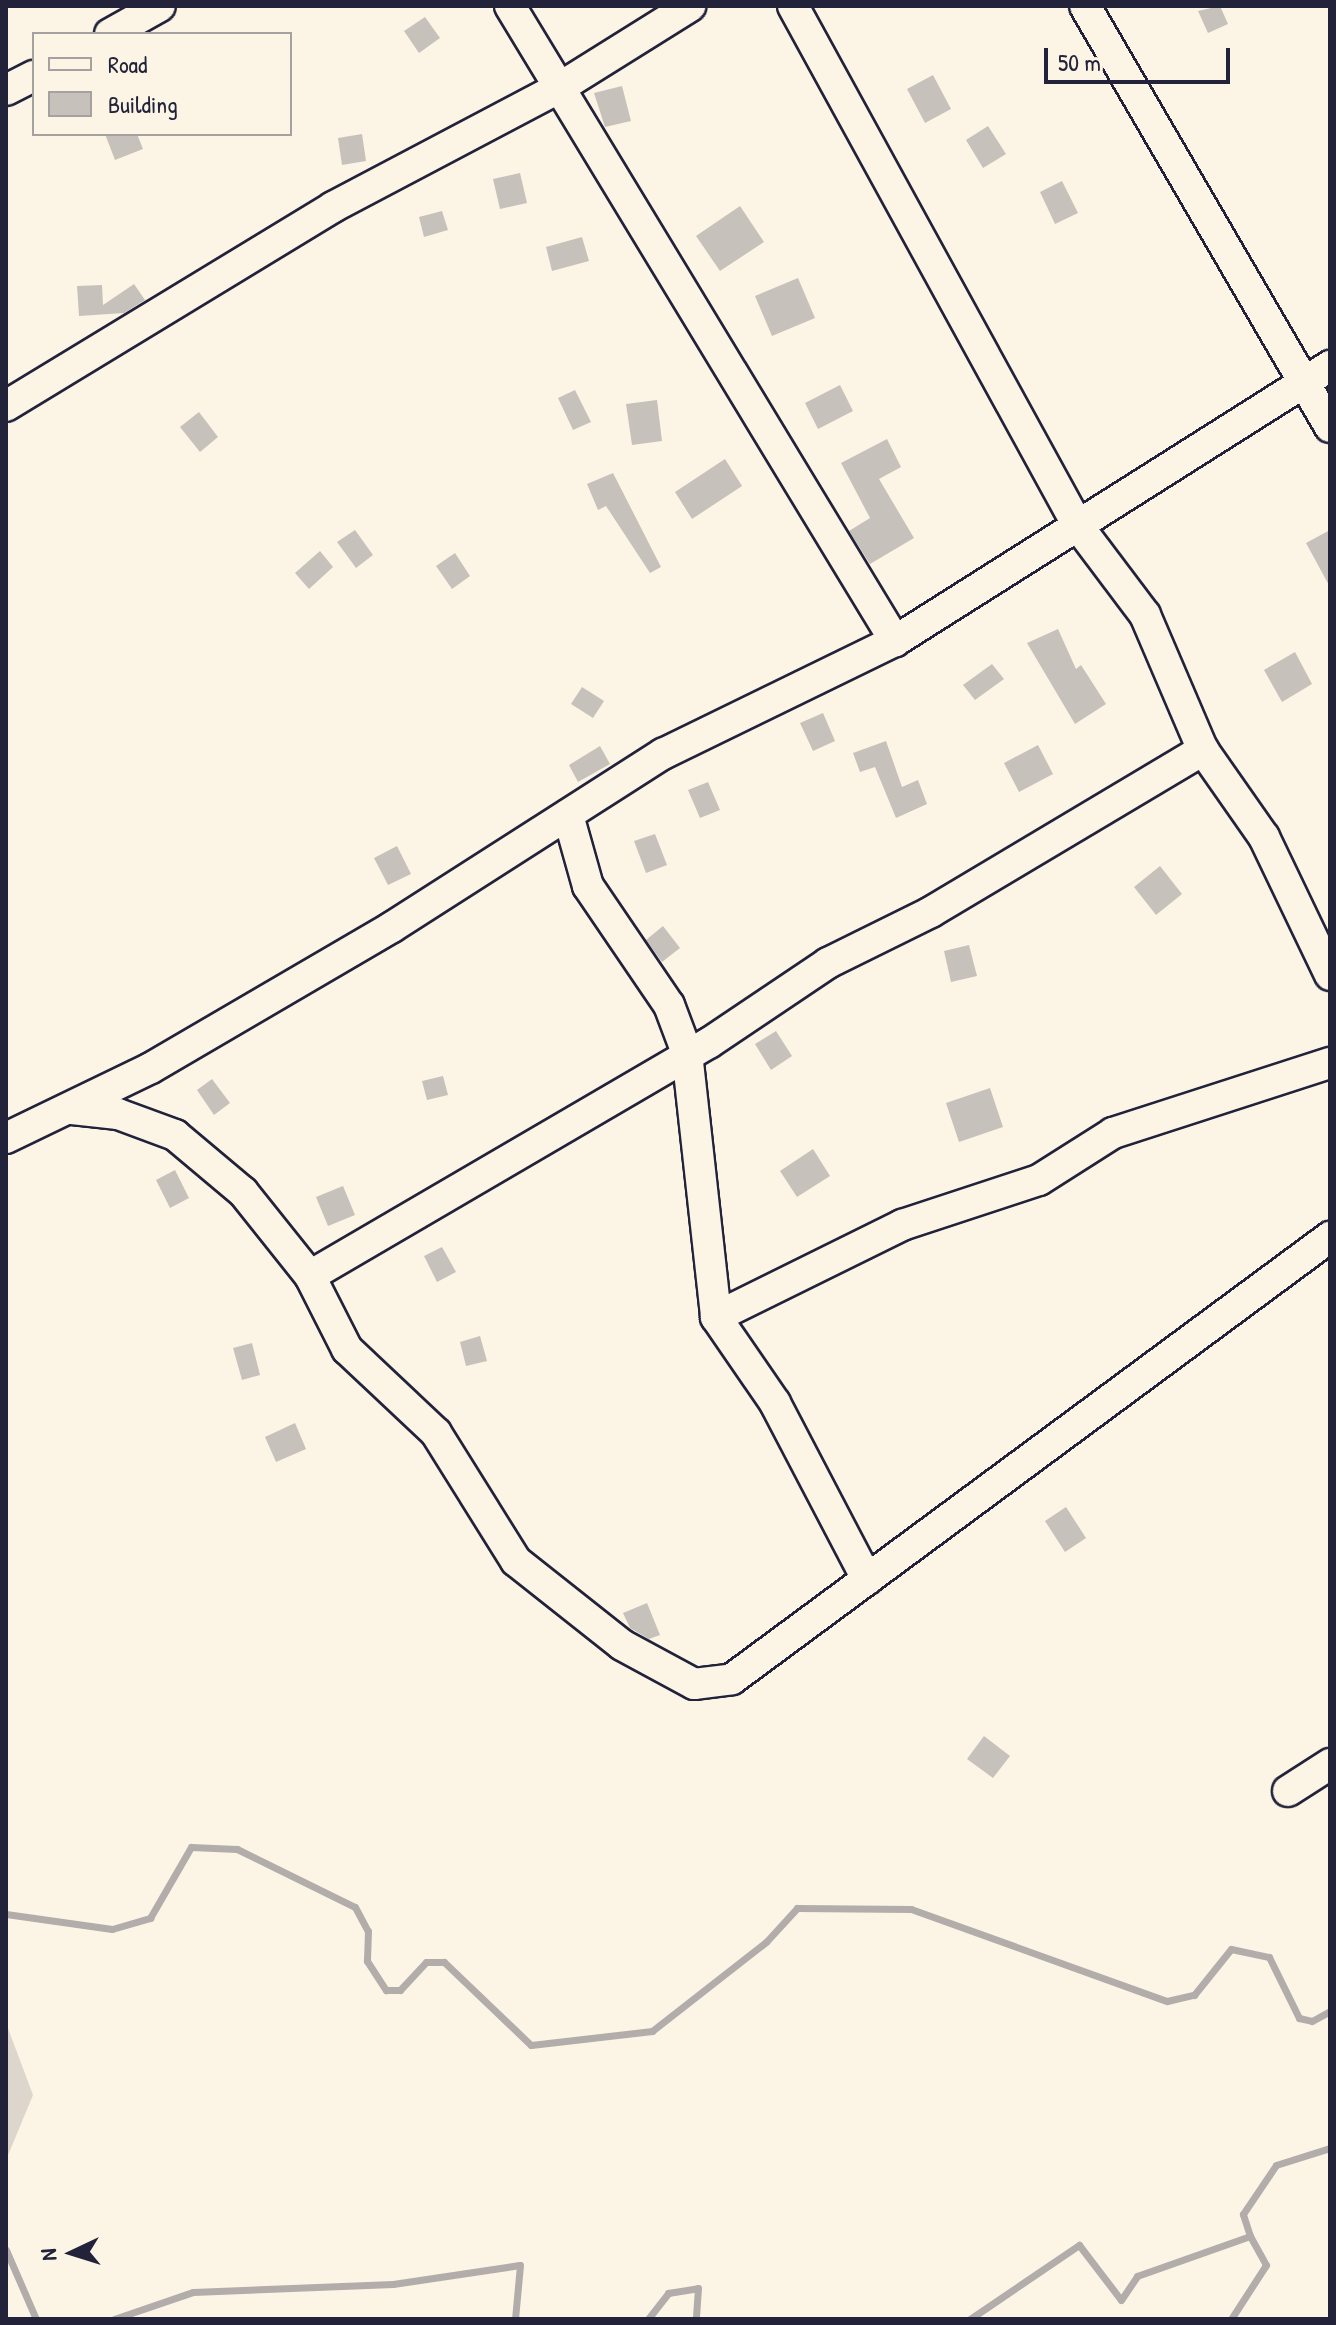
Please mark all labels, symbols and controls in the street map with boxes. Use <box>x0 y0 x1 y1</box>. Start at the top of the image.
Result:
legend <box>32 32 292 136</box>
scale bar <box>1048 32 1234 82</box>
text: 50 m <box>1058 46 1101 78</box>
text: Road <box>108 48 147 80</box>
text: Building <box>108 88 178 120</box>
north arrow <box>32 2213 112 2293</box>
text: N <box>33 2248 63 2262</box>

